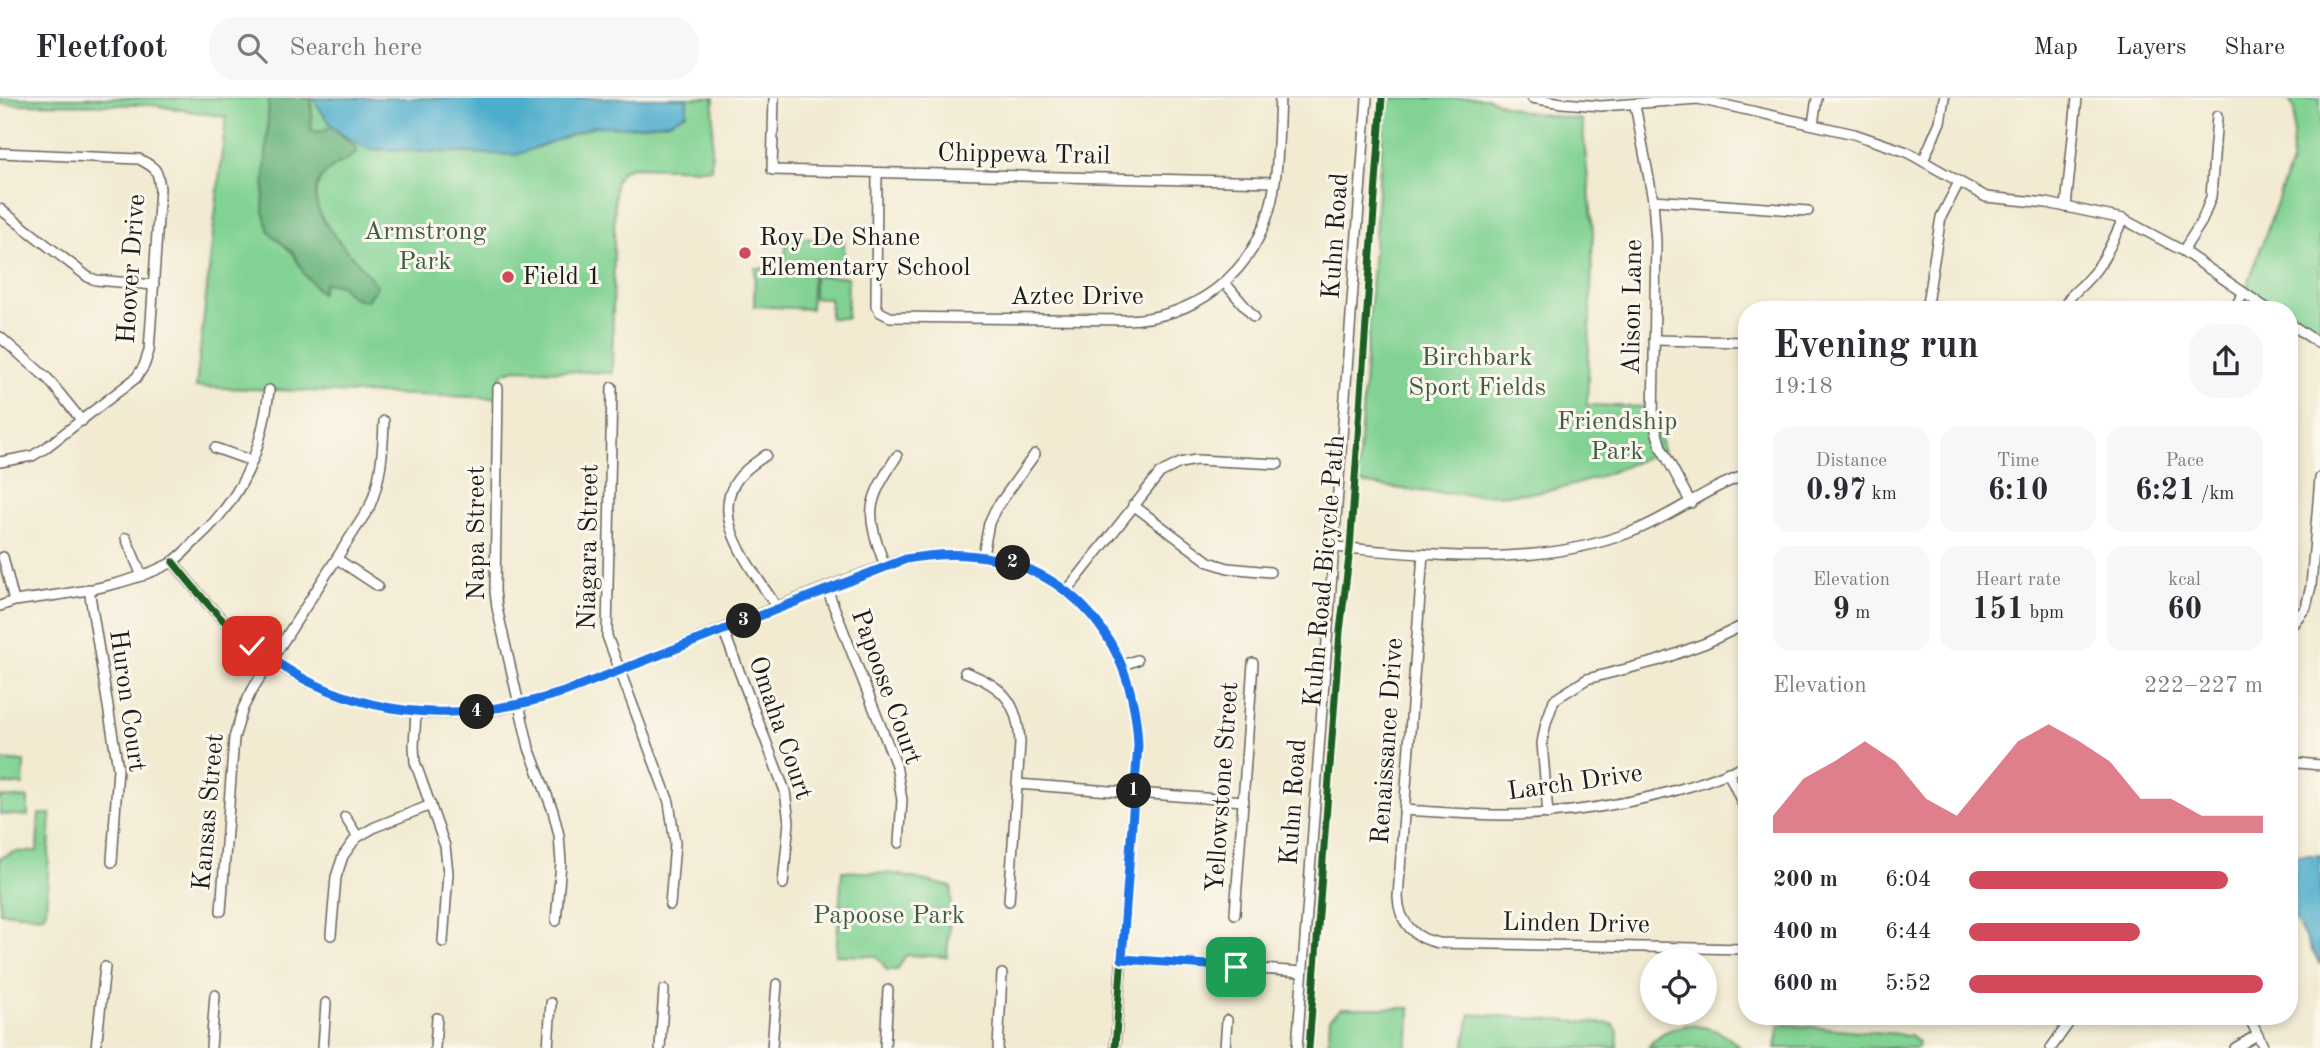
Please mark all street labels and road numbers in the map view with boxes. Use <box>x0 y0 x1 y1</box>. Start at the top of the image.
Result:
street label: Chippewa Trail <box>937 140 1111 170</box>
street label: Kuhn Road <box>1319 172 1353 300</box>
street label: Hoover Drive <box>114 193 150 345</box>
street label: Alison Lane <box>1619 239 1647 375</box>
street label: Aztec Drive <box>1010 284 1144 310</box>
street label: Kuhn Road Bicycle Path <box>1300 434 1350 708</box>
street label: Niagara Street <box>575 464 603 630</box>
street label: Napa Street <box>464 465 490 601</box>
street label: Papoose Court <box>846 606 926 768</box>
street label: Huron Court <box>104 628 150 774</box>
street label: Renaissance Drive <box>1368 637 1408 845</box>
street label: Omaha Court <box>743 653 817 803</box>
street label: Yellowstone Street <box>1203 681 1243 893</box>
street label: Kansas Street <box>189 732 229 892</box>
street label: Kuhn Road <box>1277 738 1311 866</box>
street label: Larch Drive <box>1506 761 1644 805</box>
street label: Linden Drive <box>1502 910 1650 938</box>

